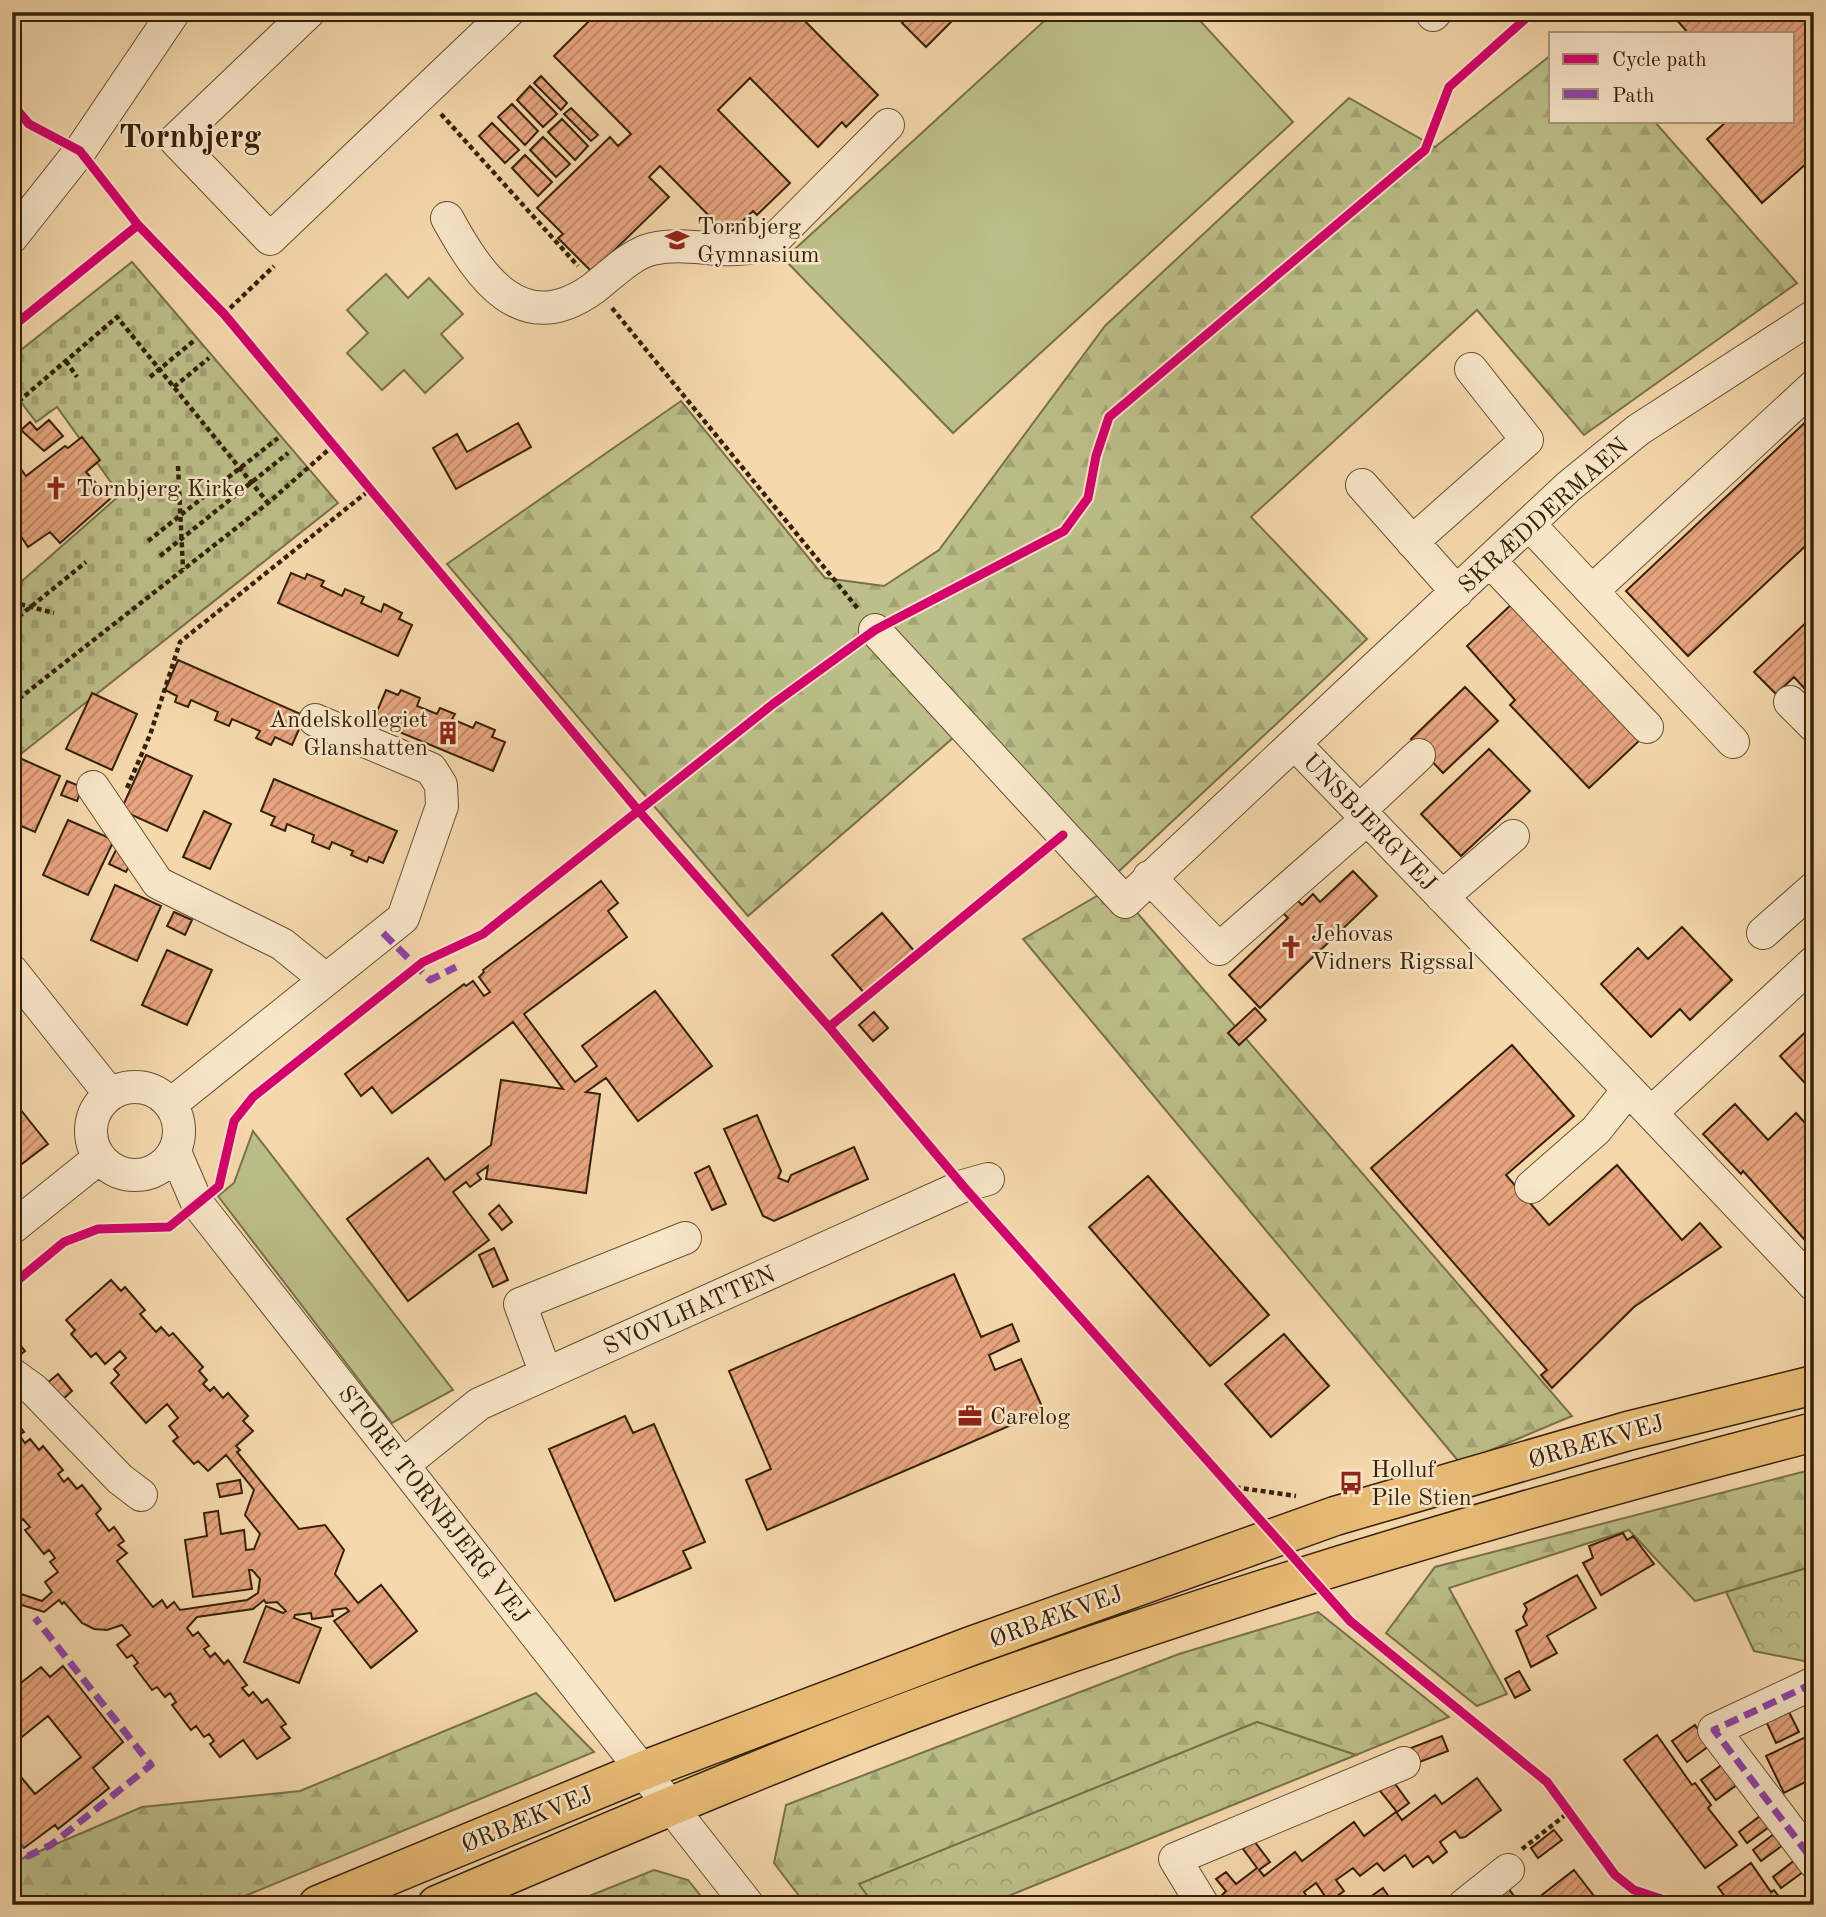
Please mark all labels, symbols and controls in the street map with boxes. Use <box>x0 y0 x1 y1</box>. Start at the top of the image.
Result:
legend <box>1549 32 1794 122</box>
text: Cycle path <box>1612 50 1707 71</box>
text: Path <box>1612 86 1655 107</box>
district label: Tornbjerg <box>119 123 262 155</box>
place label: Tornbjerg Gymnasium <box>697 216 820 268</box>
school or university icon: Tornbjerg Gymnasium <box>663 226 691 254</box>
street label: SKRÆDDERMAEN <box>1455 434 1634 599</box>
church icon: Tornbjerg Kirke <box>42 474 70 502</box>
place label: Tornbjerg Kirke <box>76 478 245 502</box>
place label: Andelskollegiet Glanshatten <box>269 709 428 761</box>
building icon: Andelskollegiet Glanshatten <box>434 719 462 747</box>
street label: UNSBJERGVEJ <box>1297 750 1440 897</box>
place label: Jehovas Vidners Rigssal <box>1311 923 1474 975</box>
church icon: Jehovas Vidners Rigssal <box>1277 933 1305 961</box>
street label: SVOVLHATTEN <box>600 1263 780 1361</box>
street label: STORE TORNBJERG VEJ <box>332 1382 532 1629</box>
office icon: Carelog <box>956 1402 984 1430</box>
place label: Carelog <box>990 1406 1070 1430</box>
street label: ØRBÆKVEJ <box>1526 1412 1667 1474</box>
place label: Holluf Pile Stien <box>1371 1459 1472 1511</box>
bus stop icon: Holluf Pile Stien <box>1337 1469 1365 1497</box>
street label: ØRBÆKVEJ <box>987 1583 1126 1653</box>
street label: ØRBÆKVEJ <box>458 1784 597 1858</box>

